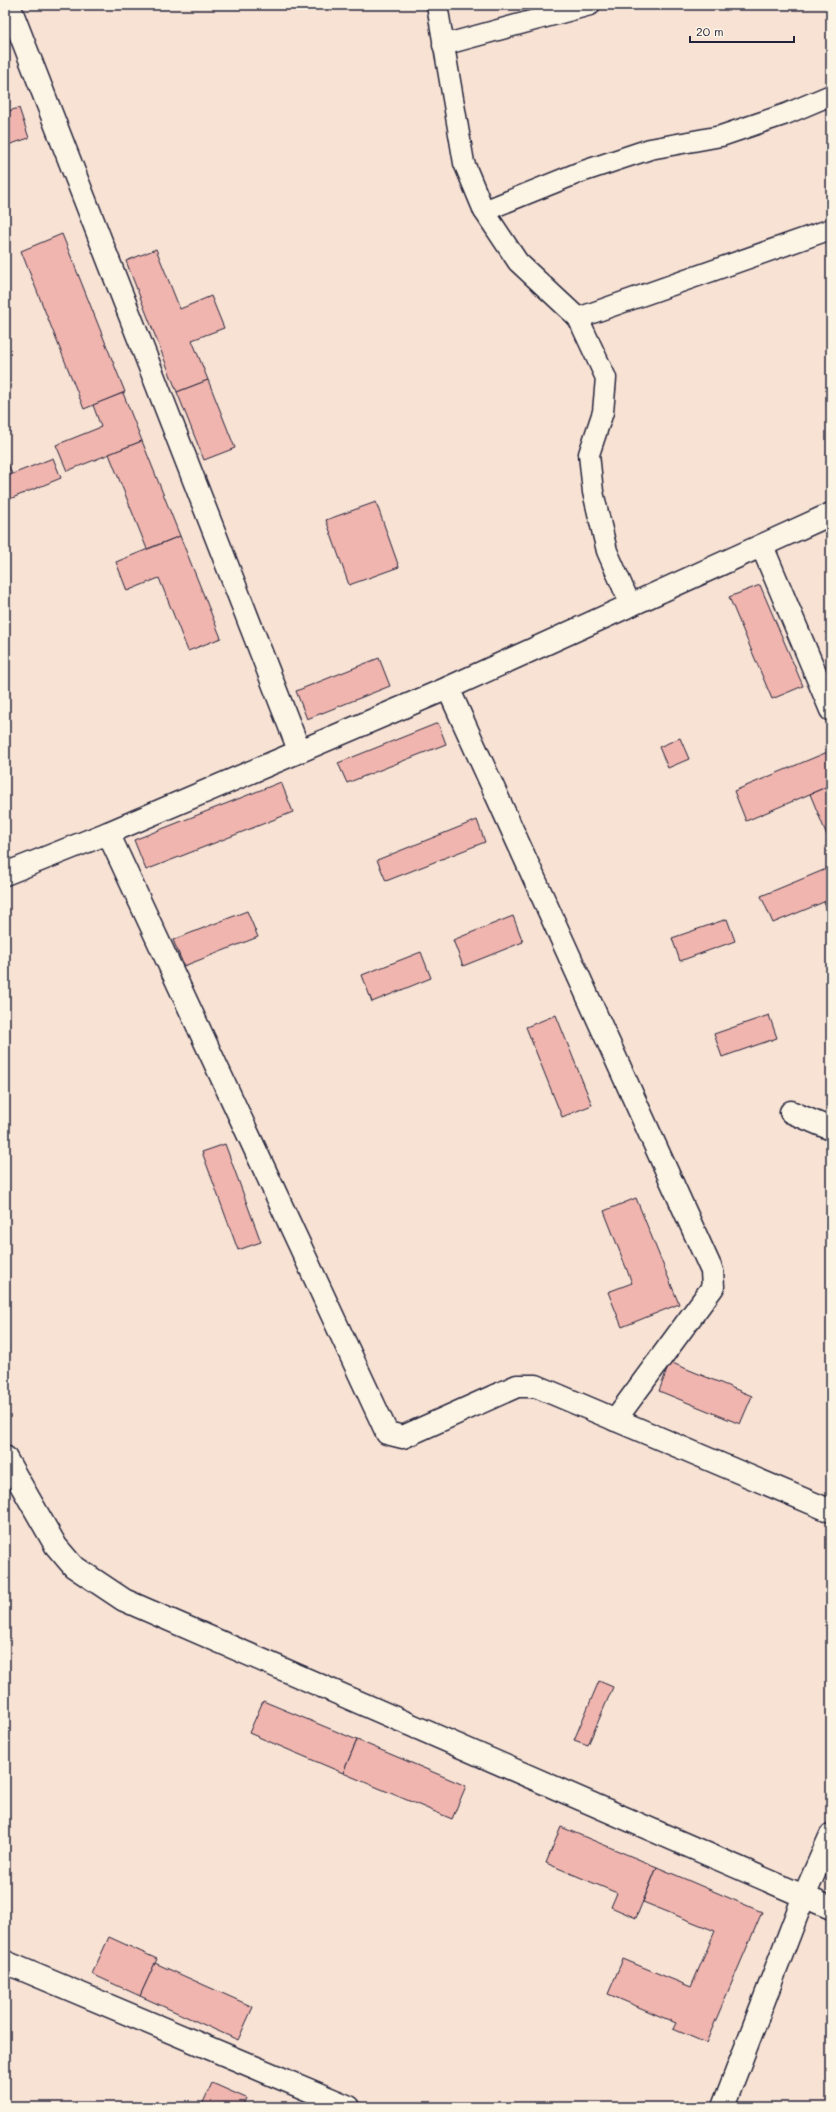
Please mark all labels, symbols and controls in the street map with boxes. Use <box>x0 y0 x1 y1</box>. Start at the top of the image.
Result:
scale bar <box>690 18 794 44</box>
text: 20 m <box>696 23 724 39</box>

